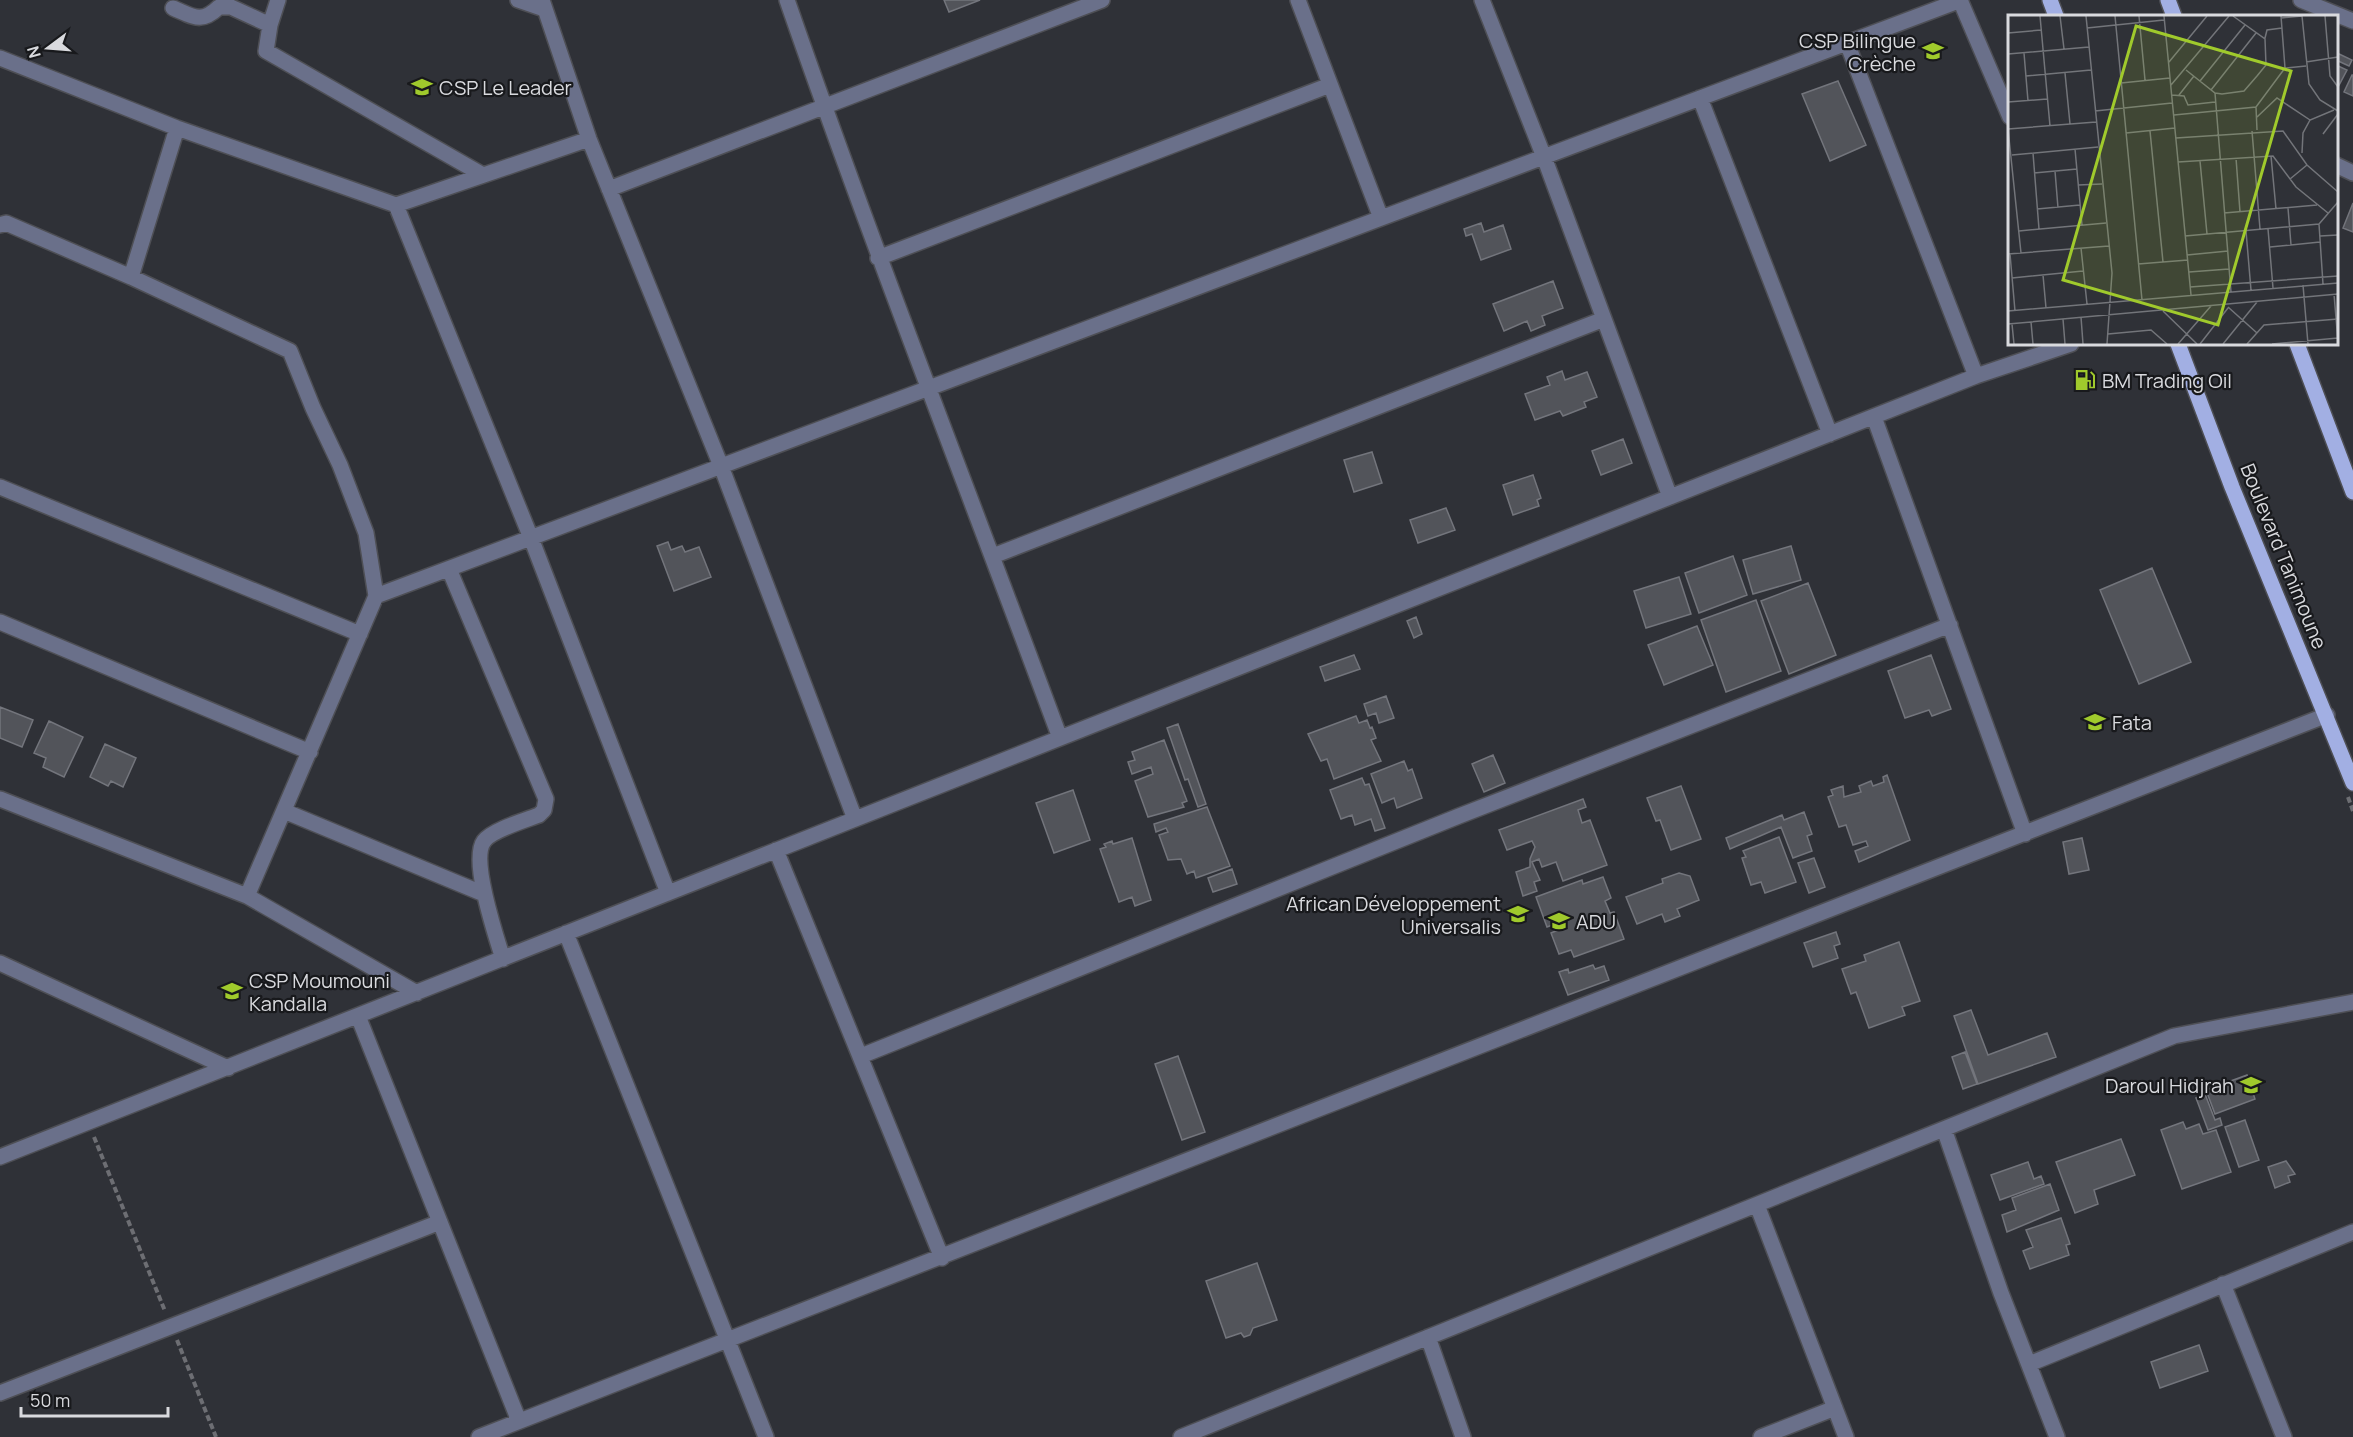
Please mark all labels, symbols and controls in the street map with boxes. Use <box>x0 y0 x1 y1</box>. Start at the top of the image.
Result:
inset map <box>2008 15 2338 345</box>
north arrow <box>18 18 78 78</box>
place label: CSP Bilingue Crèche <box>1799 27 1916 77</box>
school or university icon: CSP Bilingue Crèche <box>1921 39 1945 63</box>
text: N <box>21 44 46 61</box>
place label: CSP Le Leader <box>439 74 572 101</box>
school or university icon: CSP Le Leader <box>410 75 434 99</box>
place label: BM Trading Oil <box>2102 367 2232 394</box>
fuel station icon: BM Trading Oil <box>2073 368 2097 392</box>
street label: Boulevard Tanimoune <box>2234 459 2334 653</box>
place label: Fata <box>2112 709 2152 736</box>
school or university icon: Fata <box>2083 710 2107 734</box>
place label: African Développement Universalis <box>1286 890 1501 940</box>
school or university icon: African Développement Universalis <box>1506 902 1530 926</box>
place label: ADU <box>1576 908 1616 935</box>
school or university icon: ADU <box>1547 909 1571 933</box>
place label: CSP Moumouni Kandalla <box>249 967 390 1017</box>
school or university icon: CSP Moumouni Kandalla <box>220 979 244 1003</box>
place label: Daroul Hidjrah <box>2105 1072 2234 1099</box>
school or university icon: Daroul Hidjrah <box>2239 1073 2263 1097</box>
scale bar <box>21 1380 168 1418</box>
text: 50 m <box>30 1388 70 1412</box>

